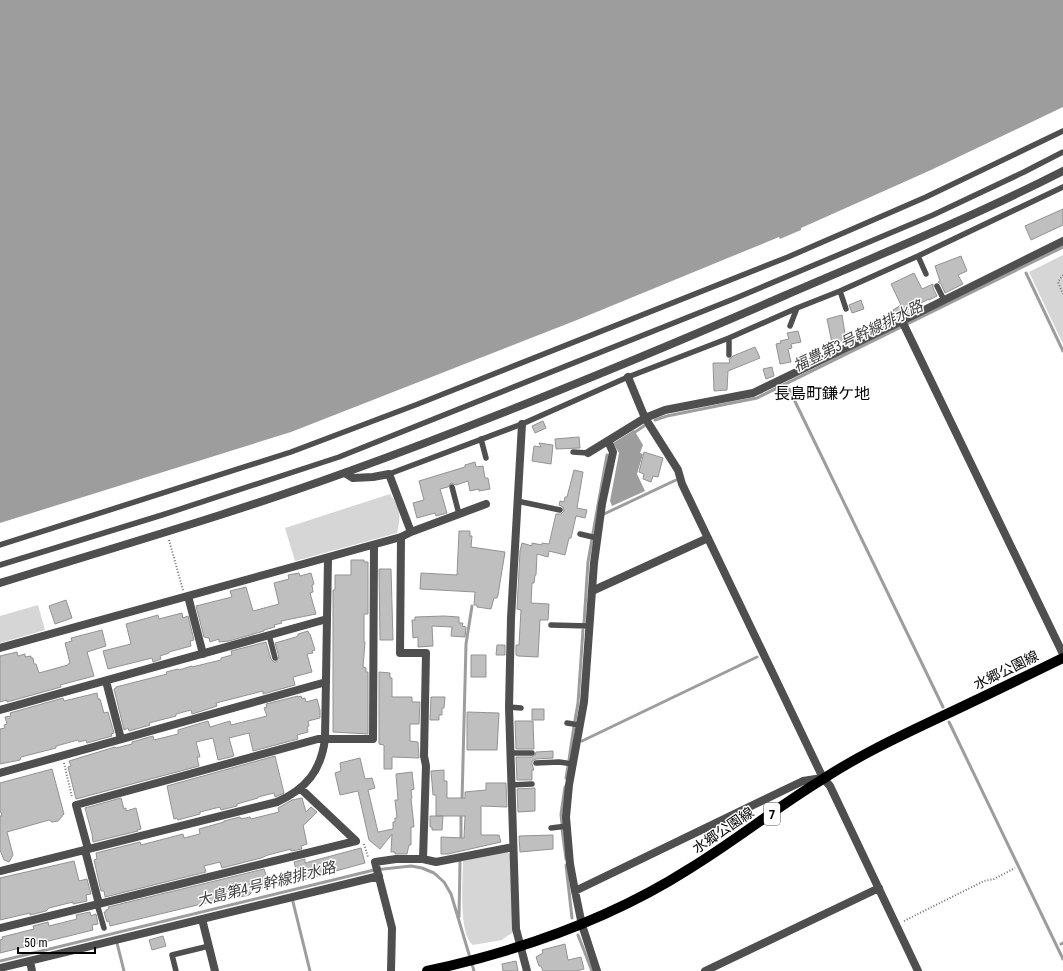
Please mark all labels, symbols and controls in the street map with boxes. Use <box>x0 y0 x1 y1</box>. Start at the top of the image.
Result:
water label: 福豊第3号幹線排水路 <box>790 296 928 375</box>
district label: 長島町鎌ケ地 <box>774 384 870 403</box>
street label: 水郷公園線 <box>971 647 1041 693</box>
road number: 7 <box>764 803 780 825</box>
street label: 水郷公園線 <box>690 804 756 856</box>
water label: 大島第4号幹線排水路 <box>195 858 339 910</box>
scale bar <box>18 929 95 955</box>
text: 50 m <box>24 936 48 950</box>

